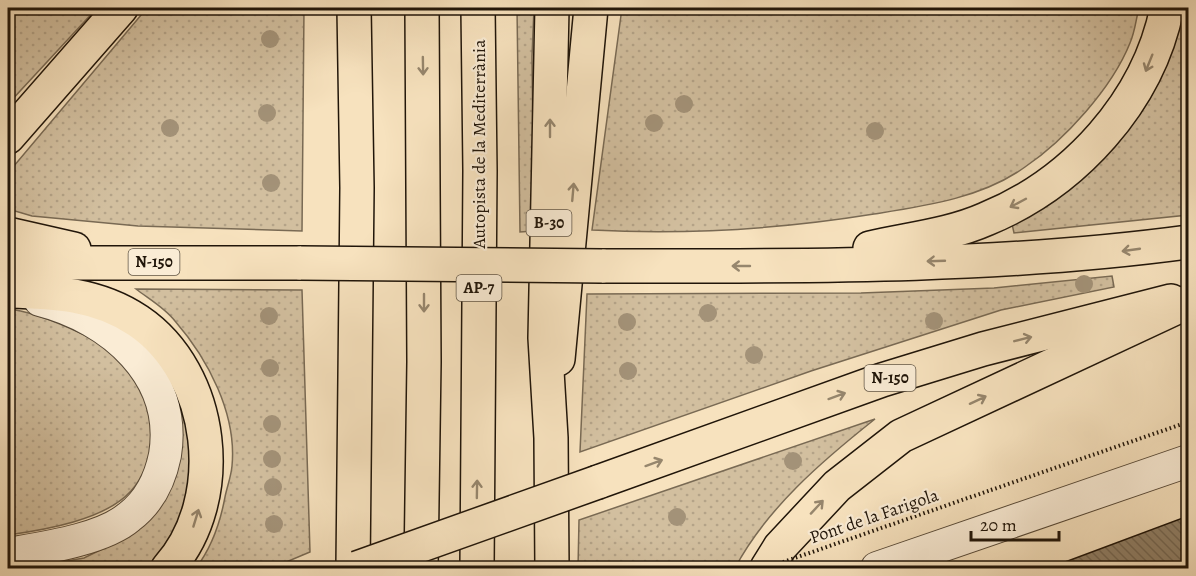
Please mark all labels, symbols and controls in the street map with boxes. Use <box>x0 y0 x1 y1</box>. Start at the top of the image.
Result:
street label: Autopista de la Mediterrània <box>467 39 491 250</box>
one-way arrow <box>1142 53 1154 71</box>
one-way arrow <box>417 55 429 75</box>
one-way arrow <box>544 119 556 139</box>
one-way arrow <box>568 182 579 202</box>
one-way arrow <box>1010 197 1027 209</box>
road number: B-30 <box>526 210 572 236</box>
one-way arrow <box>1121 245 1141 256</box>
road number: N-150 <box>128 249 180 275</box>
one-way arrow <box>926 255 946 266</box>
one-way arrow <box>732 260 752 272</box>
road number: AP-7 <box>456 275 502 301</box>
one-way arrow <box>418 292 430 312</box>
one-way arrow <box>1013 332 1032 344</box>
road number: N-150 <box>864 365 916 391</box>
one-way arrow <box>827 390 846 401</box>
one-way arrow <box>968 394 986 406</box>
one-way arrow <box>644 457 663 468</box>
one-way arrow <box>471 480 483 500</box>
street label: Pont de la Farigola <box>806 483 942 549</box>
one-way arrow <box>810 500 824 515</box>
scale bar <box>971 504 1060 542</box>
one-way arrow <box>191 509 202 528</box>
text: 20 m <box>980 513 1017 537</box>

